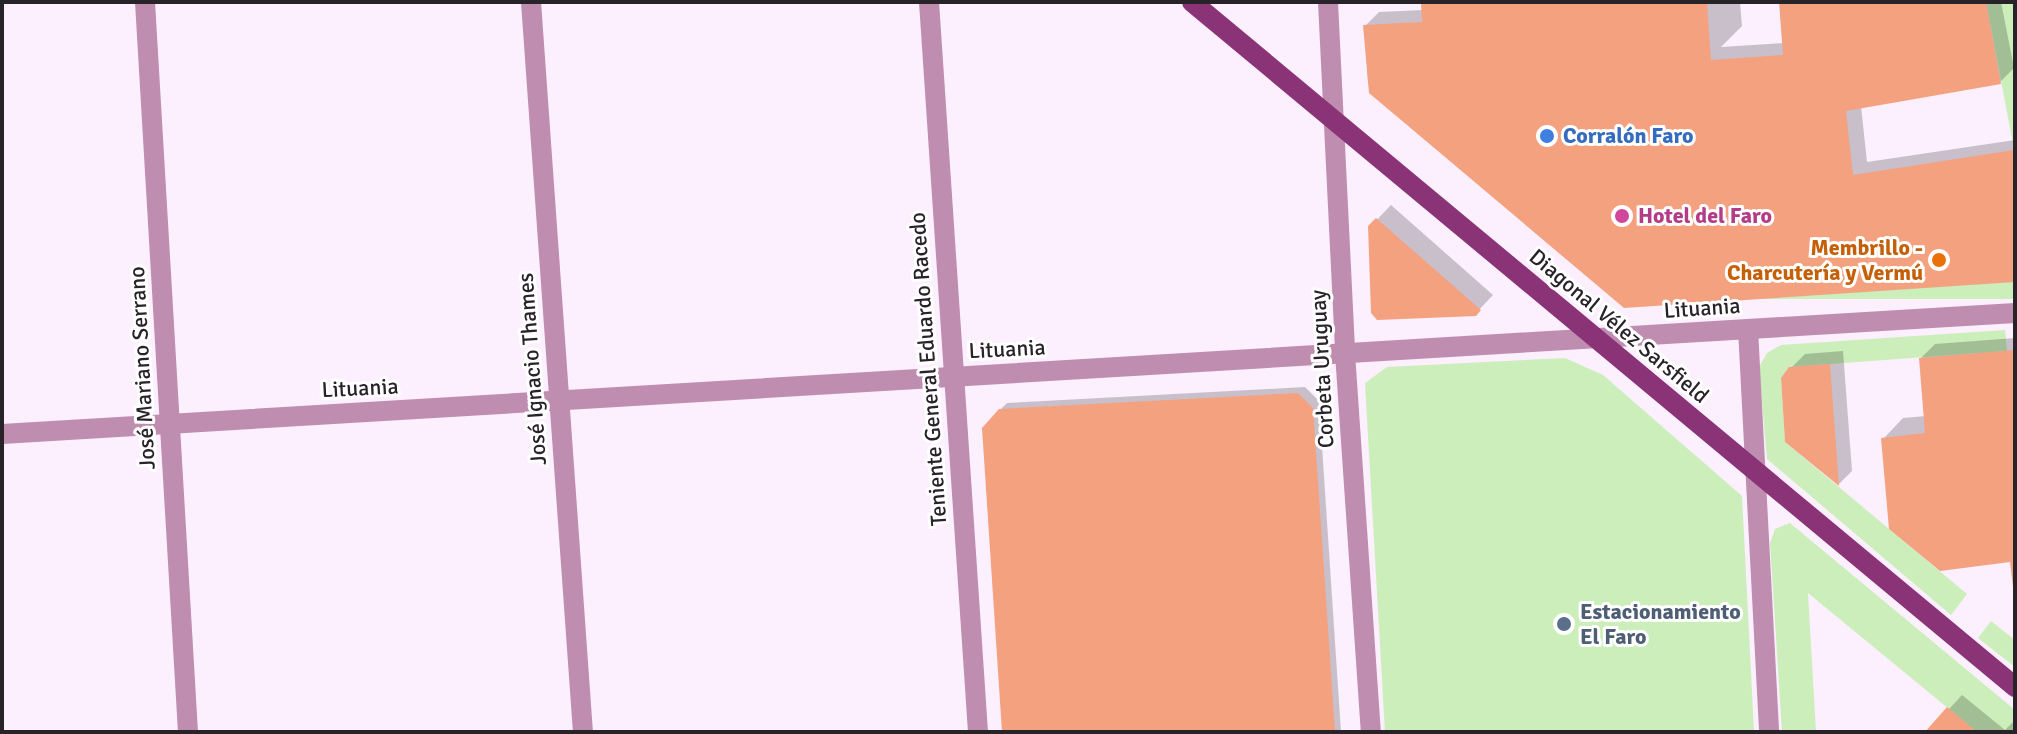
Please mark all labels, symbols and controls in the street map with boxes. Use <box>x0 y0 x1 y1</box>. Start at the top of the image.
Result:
place label: Corralón Faro <box>1563 123 1693 149</box>
marker: Corralón Faro <box>1538 127 1556 145</box>
place label: Hotel del Faro <box>1638 203 1772 229</box>
marker: Hotel del Faro <box>1613 207 1631 225</box>
street label: Teniente General Eduardo Racedo <box>904 211 952 527</box>
place label: Membrillo - Charcutería y Vermú <box>1727 234 1923 286</box>
street label: Diagonal Vélez Sarsfield <box>1524 243 1714 409</box>
marker: Membrillo - Charcutería y Vermú <box>1930 251 1948 269</box>
street label: José Mariano Serrano <box>123 266 161 470</box>
street label: José Ignacio Thames <box>512 272 552 466</box>
street label: Corbeta Uruguay <box>1305 289 1339 449</box>
street label: Lituania <box>1663 292 1741 324</box>
street label: Lituania <box>968 334 1046 364</box>
street label: Lituania <box>321 373 399 403</box>
place label: Estacionamiento El Faro <box>1580 598 1741 650</box>
marker: Estacionamiento El Faro <box>1555 615 1573 633</box>

